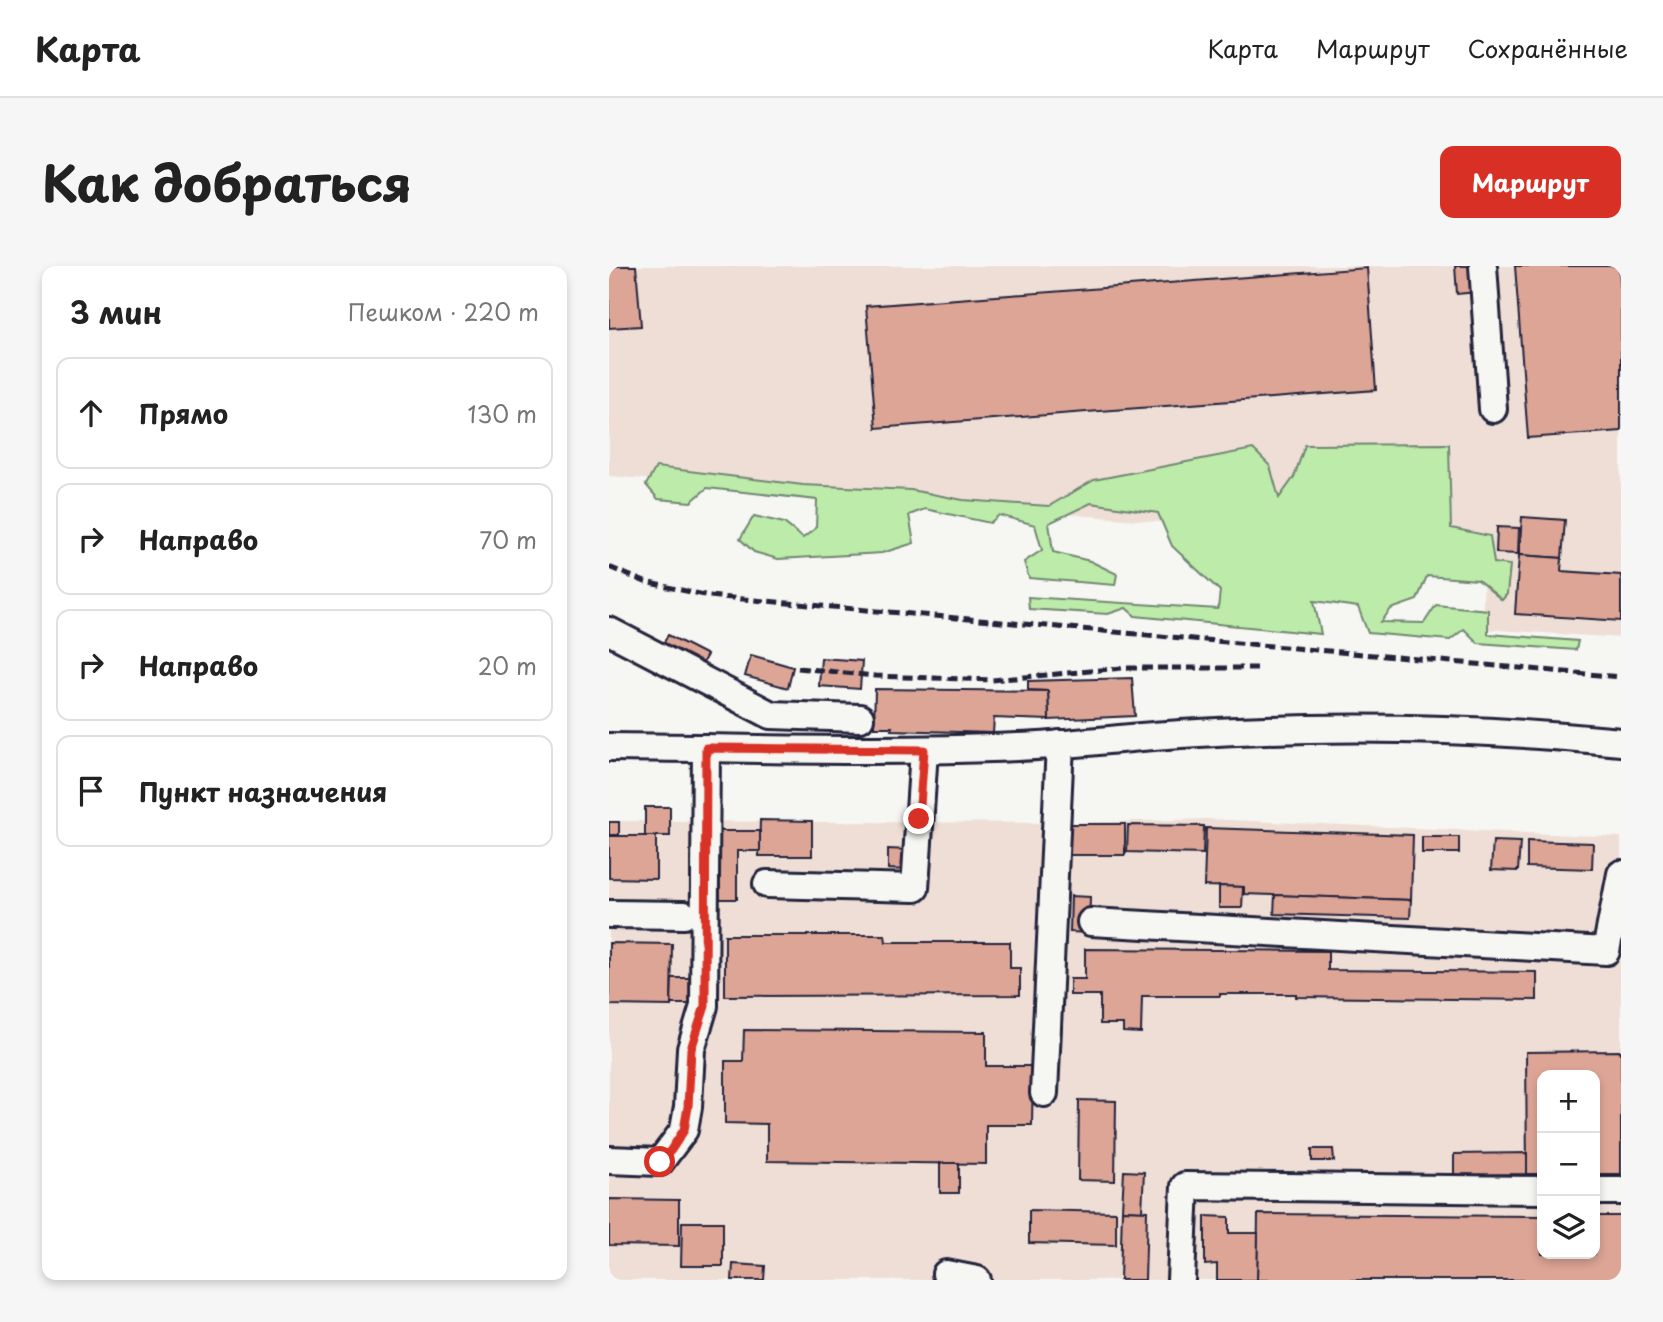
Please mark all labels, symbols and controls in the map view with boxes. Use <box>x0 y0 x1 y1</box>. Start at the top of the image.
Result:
text: Карта <box>35 23 141 73</box>
text: Карта <box>1207 30 1278 66</box>
text: Маршрут <box>1316 30 1430 66</box>
text: Сохранённые <box>1468 30 1628 66</box>
text: Как добраться <box>42 145 412 219</box>
button: Маршрут <box>1440 146 1621 218</box>
text: 3 мин <box>70 289 162 334</box>
text: Пешком · 220 m <box>348 294 539 329</box>
icon: ahead <box>72 394 110 432</box>
text: Прямо <box>139 394 228 433</box>
text: 130 m <box>467 396 537 431</box>
icon: right <box>72 520 110 558</box>
text: Направо <box>139 520 258 559</box>
text: 70 m <box>479 522 537 557</box>
icon: right <box>72 646 110 684</box>
text: Направо <box>139 646 258 685</box>
text: 20 m <box>478 648 537 683</box>
icon: arrive <box>72 772 110 810</box>
text: Пункт назначения <box>139 772 387 811</box>
route end <box>903 803 934 834</box>
map controls <box>1537 1070 1600 1259</box>
button: + <box>1537 1070 1600 1133</box>
button: − <box>1537 1133 1600 1196</box>
route start <box>644 1146 675 1177</box>
button: layers <box>1537 1196 1600 1259</box>

